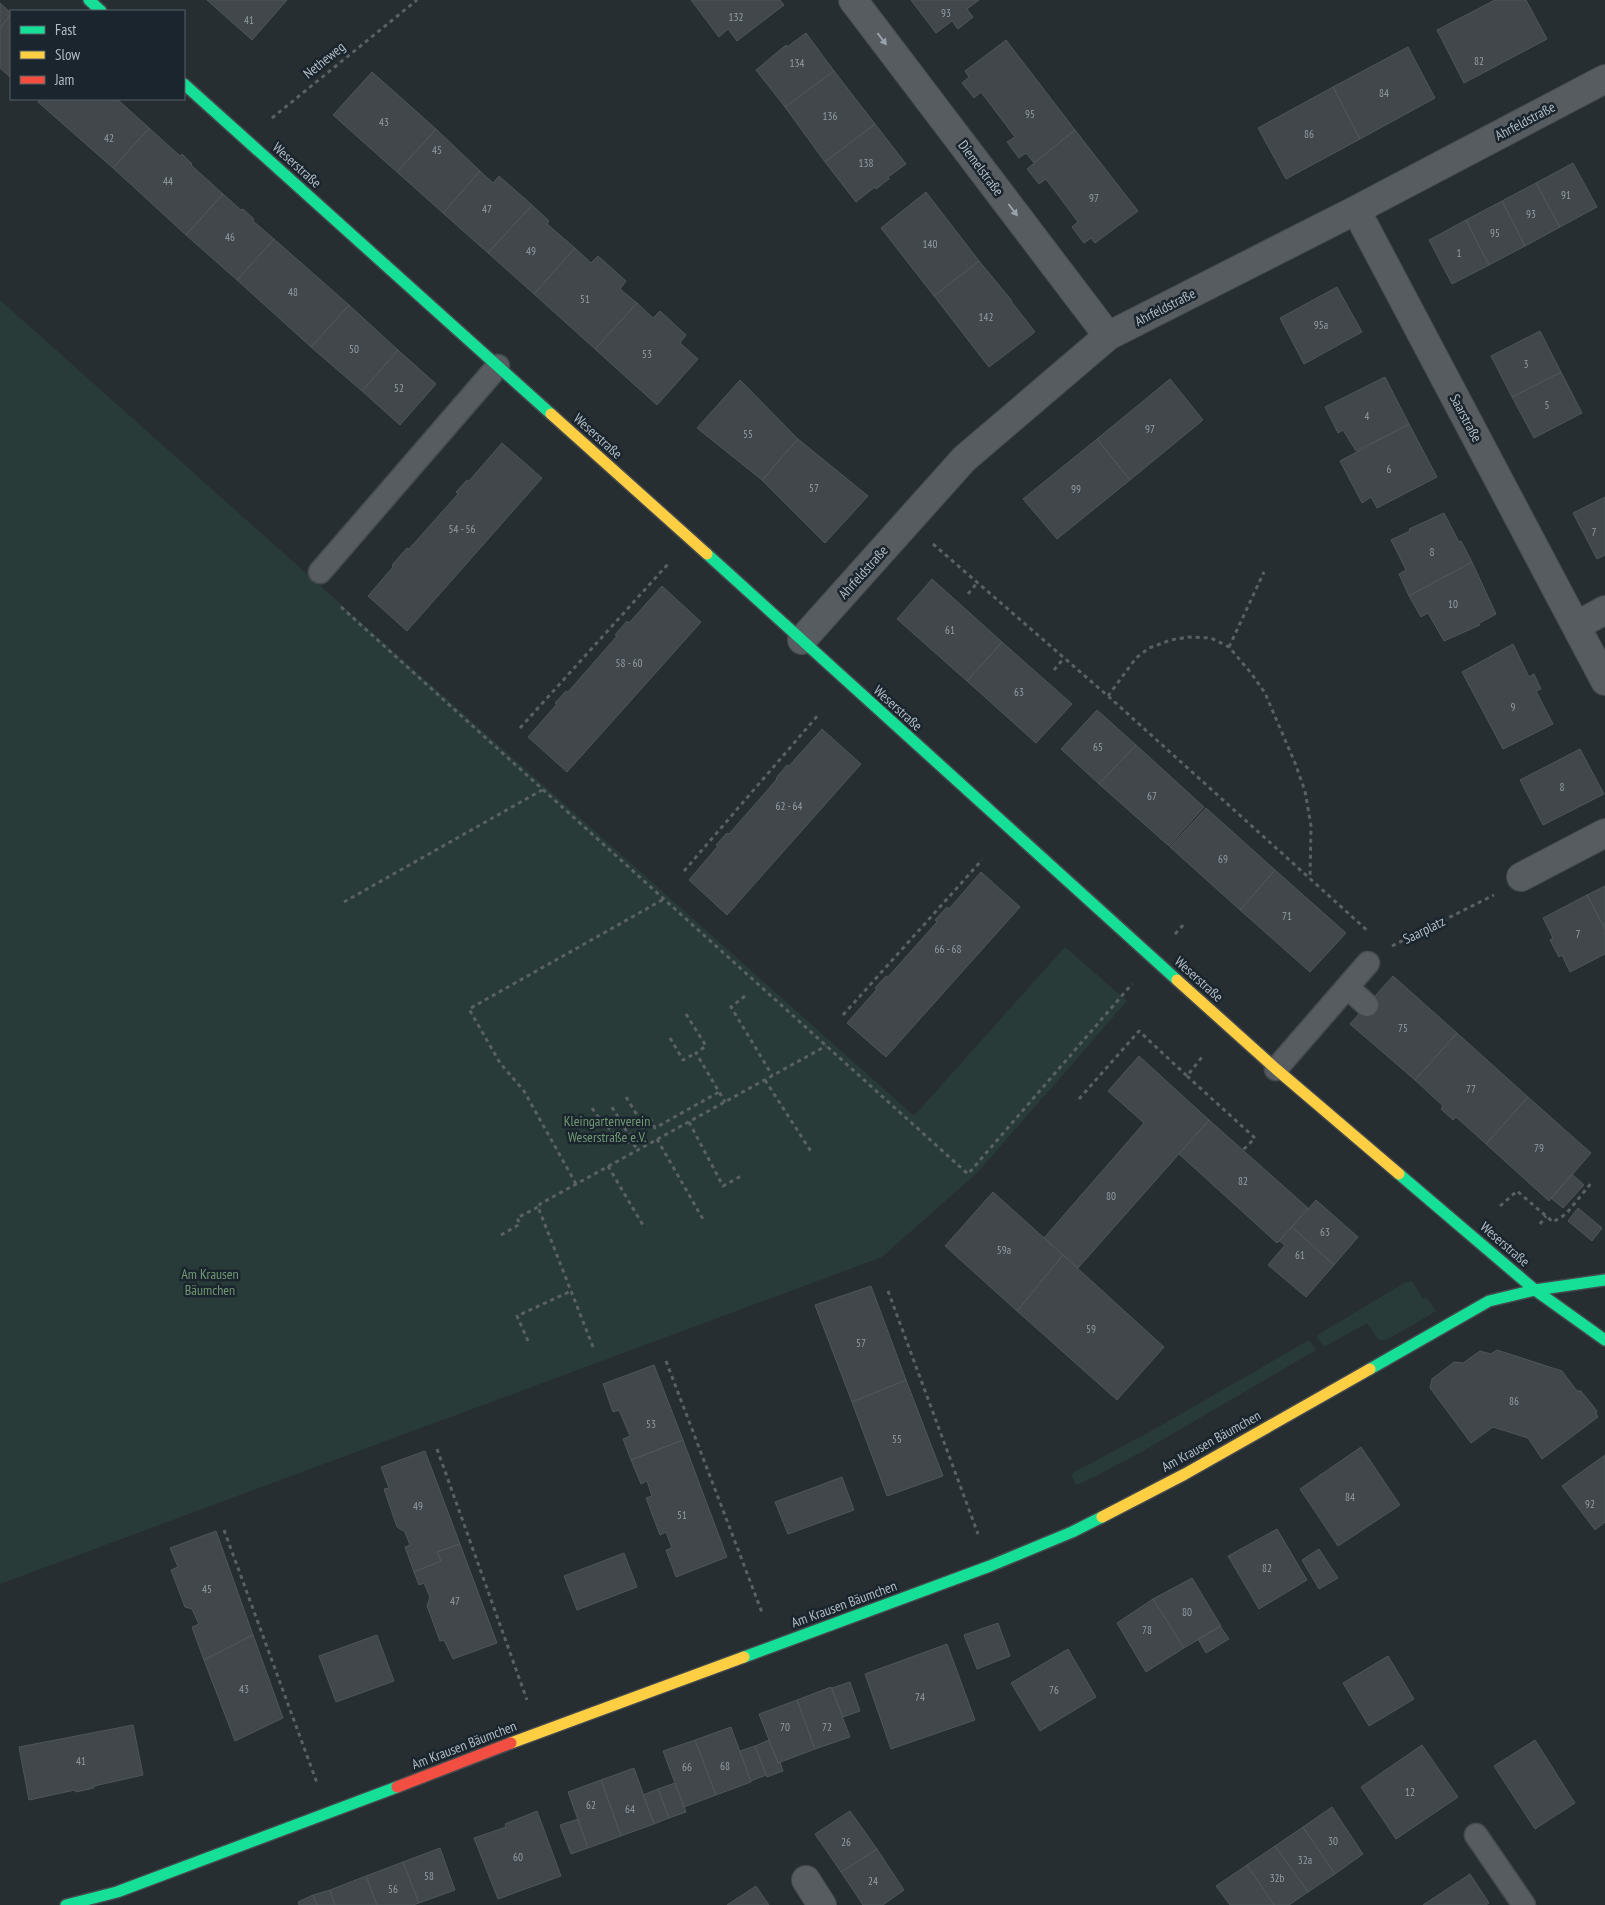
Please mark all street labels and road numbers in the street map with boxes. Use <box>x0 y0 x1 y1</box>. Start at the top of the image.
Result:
street label: Netheweg <box>299 38 349 82</box>
street label: Ahrfeldstraße <box>1492 97 1558 144</box>
street label: Diemelstraße <box>954 137 1008 200</box>
street label: Weserstraße <box>269 138 325 192</box>
street label: Ahrfeldstraße <box>1132 284 1199 330</box>
street label: Saarstraße <box>1446 391 1486 445</box>
street label: Weserstraße <box>570 409 626 463</box>
street label: Ahrfeldstraße <box>834 541 892 602</box>
street label: Weserstraße <box>870 681 926 735</box>
street label: Saarplatz <box>1400 912 1448 948</box>
street label: Weserstraße <box>1171 952 1227 1006</box>
street label: Weserstraße <box>1477 1218 1534 1271</box>
street label: Am Krausen Bäumchen <box>1158 1406 1264 1476</box>
street label: Am Krausen Bäumchen <box>789 1577 899 1631</box>
street label: Am Krausen Bäumchen <box>409 1717 519 1773</box>

